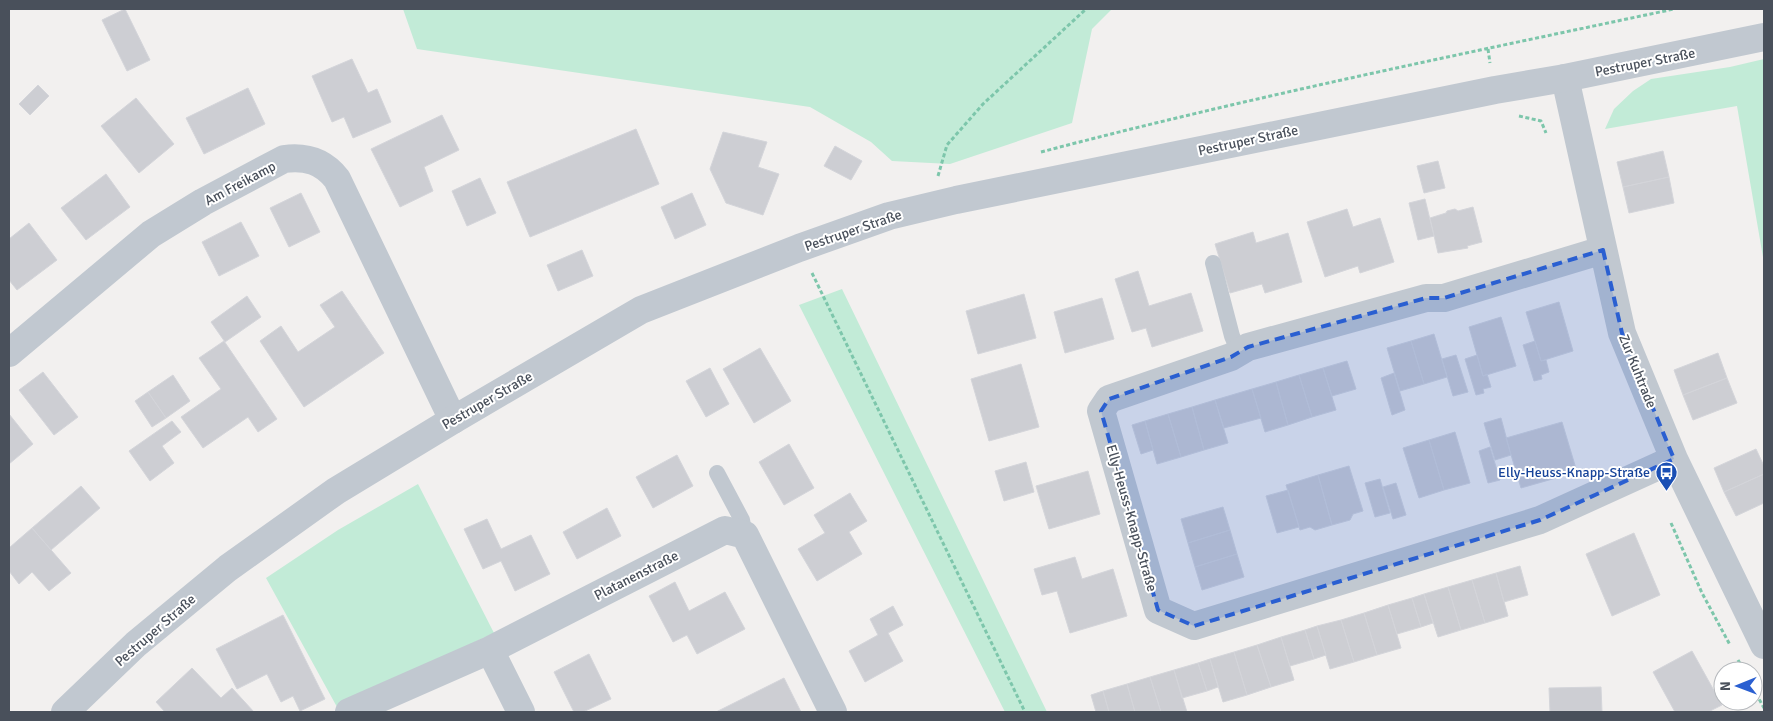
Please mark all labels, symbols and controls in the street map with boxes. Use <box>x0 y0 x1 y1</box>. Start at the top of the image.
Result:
street label: Pestruper Straße <box>1594 44 1697 81</box>
street label: Pestruper Straße <box>1197 122 1300 159</box>
street label: Am Freikamp <box>202 158 279 209</box>
street label: Pestruper Straße <box>802 206 904 255</box>
street label: Zur Kuhtrade <box>1615 332 1660 411</box>
street label: Pestruper Straße <box>439 368 536 433</box>
street label: Elly-Heuss-Knapp-Straße <box>1102 443 1161 594</box>
bus stop icon: Elly-Heuss-Knapp-Straße <box>1654 460 1678 491</box>
place label: Elly-Heuss-Knapp-Straße <box>1498 464 1650 481</box>
street label: Platanenstraße <box>591 547 681 604</box>
street label: Pestruper Straße <box>111 591 199 670</box>
north arrow <box>1713 661 1763 711</box>
text: N <box>1717 681 1734 691</box>

